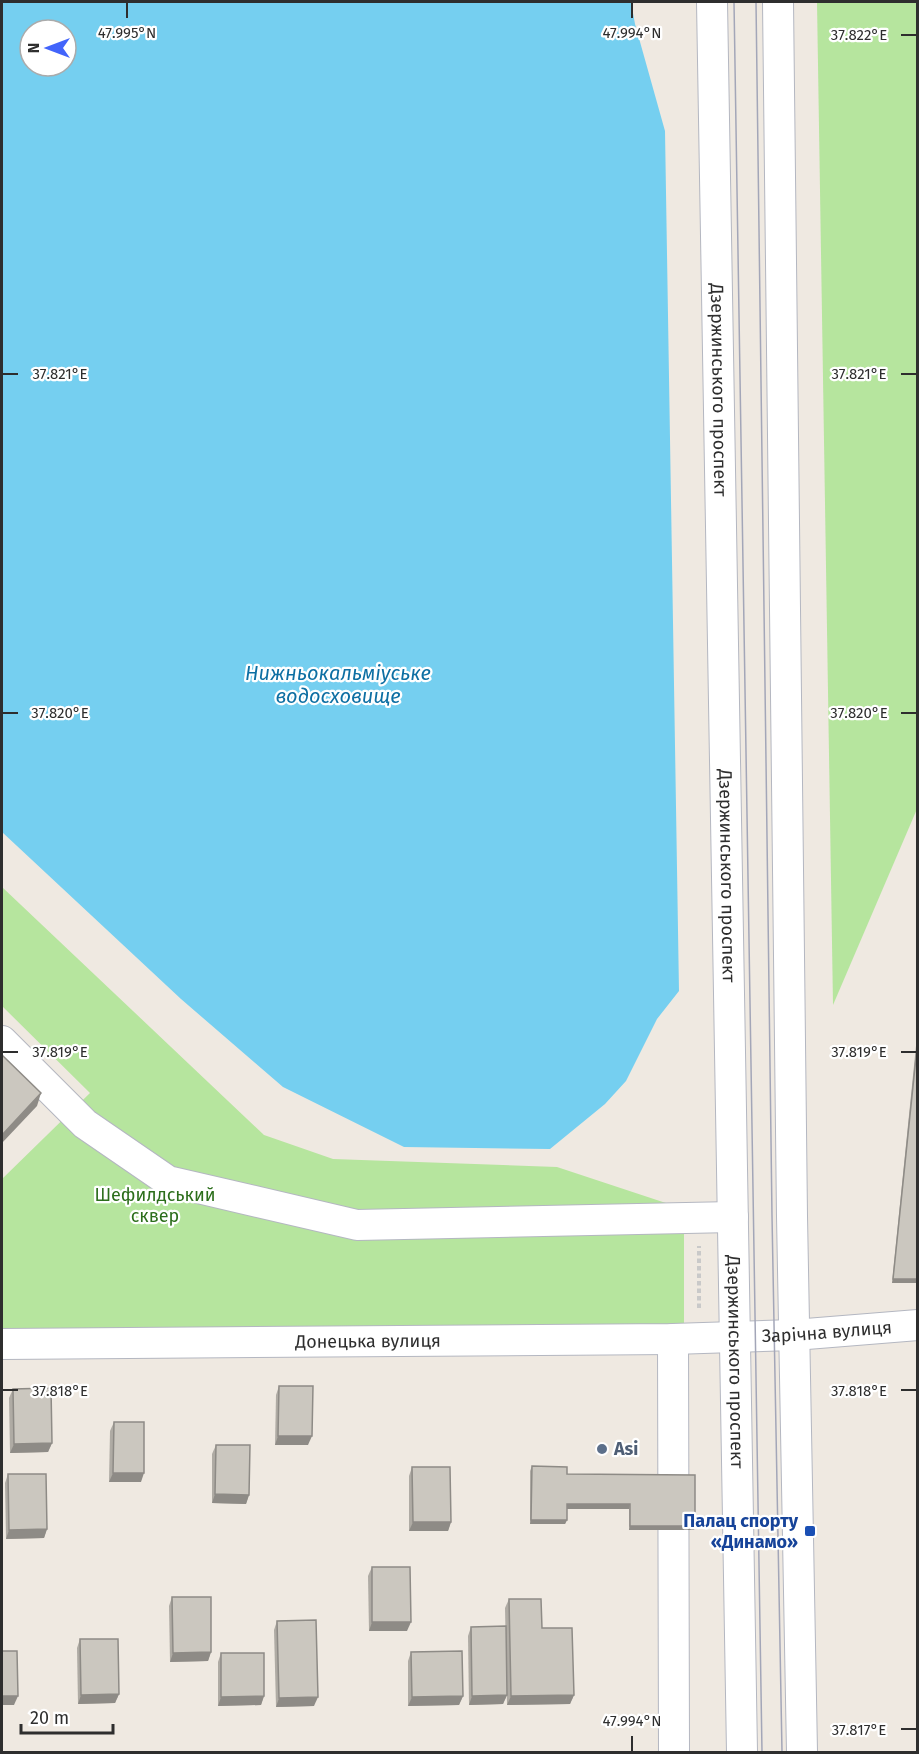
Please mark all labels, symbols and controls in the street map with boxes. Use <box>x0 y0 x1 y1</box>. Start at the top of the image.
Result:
north arrow <box>18 18 78 78</box>
text: 47.995°N <box>98 24 156 42</box>
text: 47.994°N <box>602 24 662 42</box>
text: 37.822°E <box>831 26 887 44</box>
text: N <box>24 43 43 53</box>
street label: Дзержинського проспект <box>706 282 731 498</box>
text: 37.821°E <box>32 365 88 383</box>
text: 37.821°E <box>831 365 887 383</box>
water label: Нижньокальміуське водосховище <box>245 661 431 708</box>
text: 37.820°E <box>31 704 89 722</box>
text: 37.820°E <box>830 704 888 722</box>
street label: Дзержинського проспект <box>714 768 740 984</box>
text: 37.819°E <box>32 1043 88 1061</box>
text: 37.819°E <box>831 1043 887 1061</box>
park label: Шефилдський сквер <box>94 1184 216 1227</box>
street label: Дзержинського проспект <box>722 1254 748 1469</box>
street label: Зарічна вулиця <box>761 1316 893 1347</box>
street label: Донецька вулиця <box>294 1330 441 1353</box>
text: 37.818°E <box>32 1382 88 1400</box>
text: 37.818°E <box>831 1382 887 1400</box>
place label: Asi <box>613 1438 638 1460</box>
marker: Asi <box>595 1442 609 1456</box>
place label: Палац спорту «Динамо» <box>683 1510 799 1553</box>
marker: Палац спорту «Динамо» <box>803 1524 817 1538</box>
scale bar <box>21 1697 112 1735</box>
text: 20 m <box>30 1707 69 1729</box>
text: 47.994°N <box>602 1712 662 1730</box>
text: 37.817°E <box>832 1721 886 1739</box>

